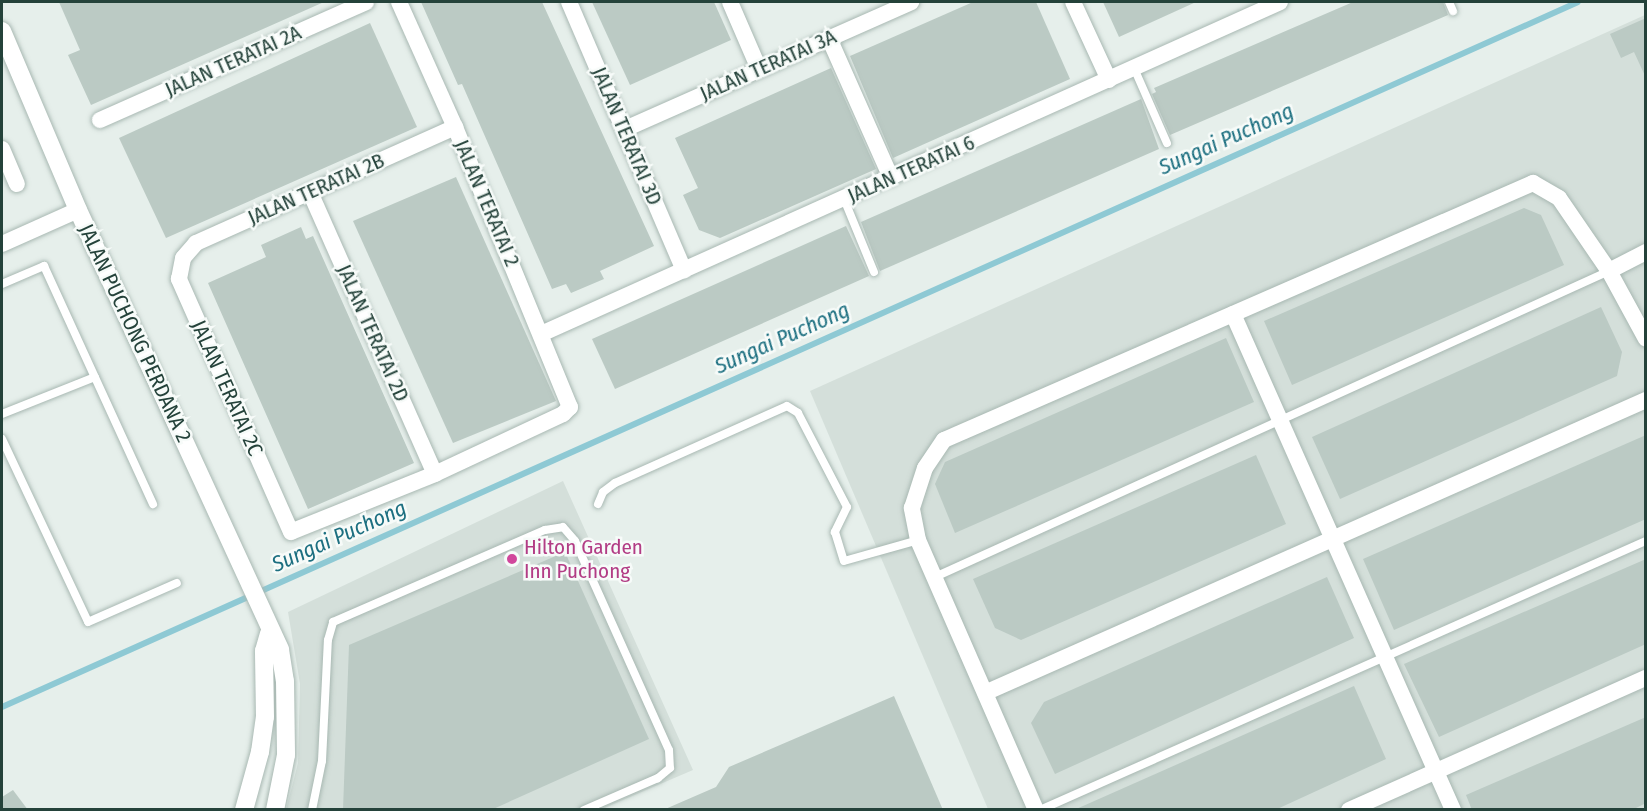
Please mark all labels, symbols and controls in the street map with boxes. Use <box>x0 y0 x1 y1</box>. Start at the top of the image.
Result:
street label: JALAN TERATAI 2A <box>161 20 305 102</box>
street label: JALAN TERATAI 3A <box>696 24 840 106</box>
street label: JALAN TERATAI 3D <box>587 63 667 209</box>
water label: Sungai Puchong <box>1155 98 1297 180</box>
street label: JALAN TERATAI 6 <box>844 130 978 208</box>
street label: JALAN TERATAI 2 <box>449 136 525 270</box>
street label: JALAN TERATAI 2B <box>244 148 388 230</box>
street label: JALAN PUCHONG PERDANA 2 <box>73 220 197 446</box>
street label: JALAN TERATAI 2D <box>332 261 414 405</box>
water label: Sungai Puchong <box>711 297 853 379</box>
street label: JALAN TERATAI 2C <box>186 316 268 460</box>
water label: Sungai Puchong <box>268 495 410 577</box>
place label: Hilton Garden Inn Puchong <box>524 534 643 584</box>
marker: Hilton Garden Inn Puchong <box>505 552 519 566</box>

